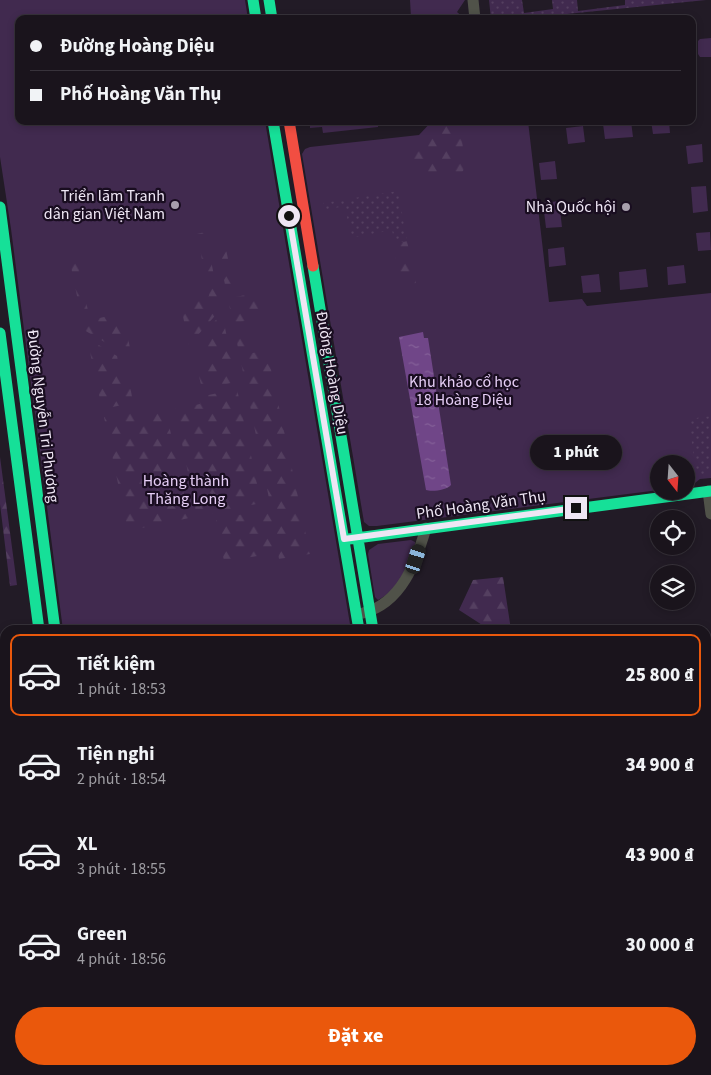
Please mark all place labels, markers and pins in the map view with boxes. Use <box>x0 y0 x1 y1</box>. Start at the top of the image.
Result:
place label: Triển lãm Tranh dân gian Việt Nam <box>44 185 165 225</box>
place label: Nhà Quốc hội <box>526 196 616 218</box>
marker: Triển lãm Tranh dân gian Việt Nam <box>169 199 181 211</box>
marker: Nhà Quốc hội <box>620 201 632 213</box>

